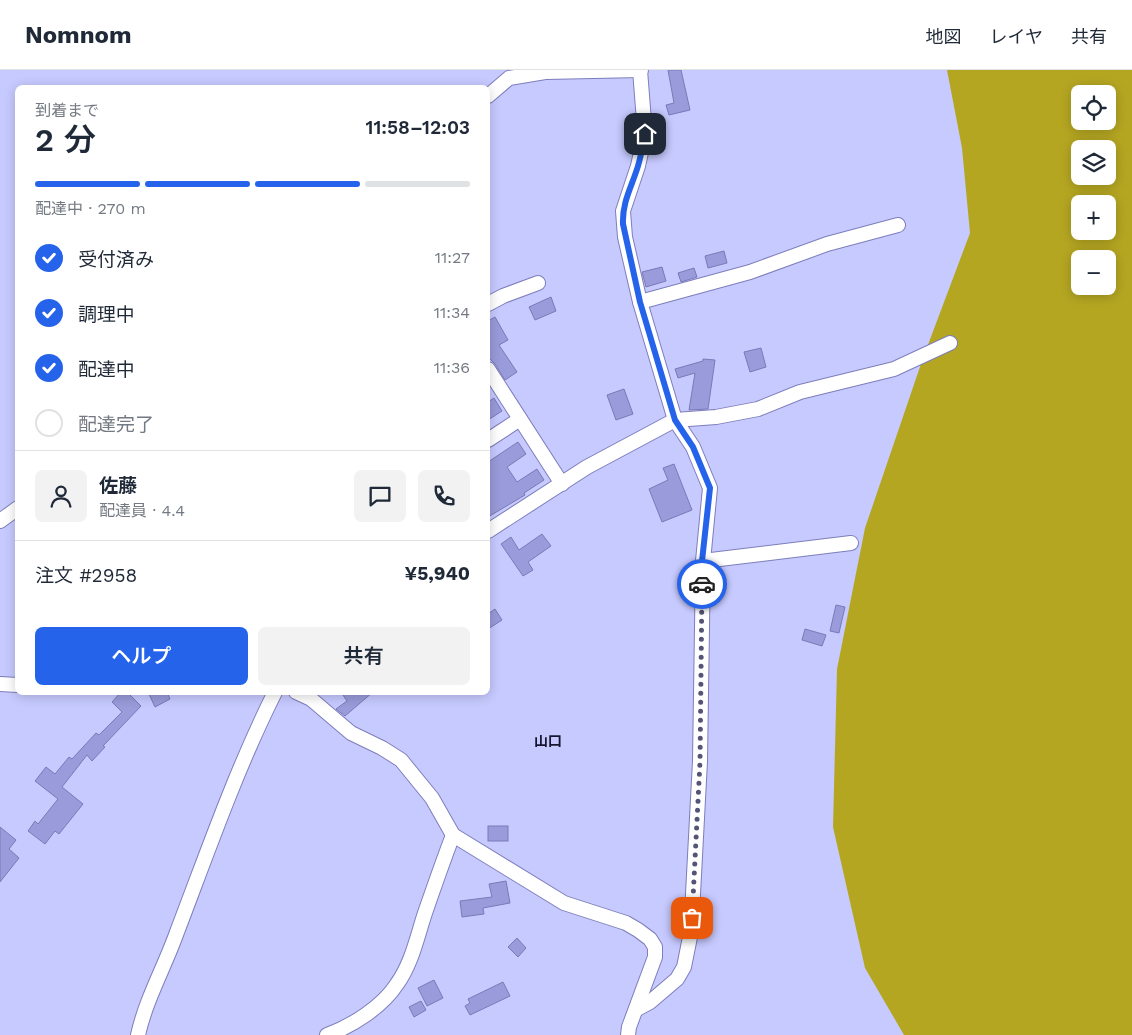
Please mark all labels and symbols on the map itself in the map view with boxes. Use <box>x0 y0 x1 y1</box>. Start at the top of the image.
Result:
pin <box>624 113 666 155</box>
courier <box>677 559 727 609</box>
district label: 山口 <box>534 733 562 749</box>
pin <box>671 897 713 939</box>

